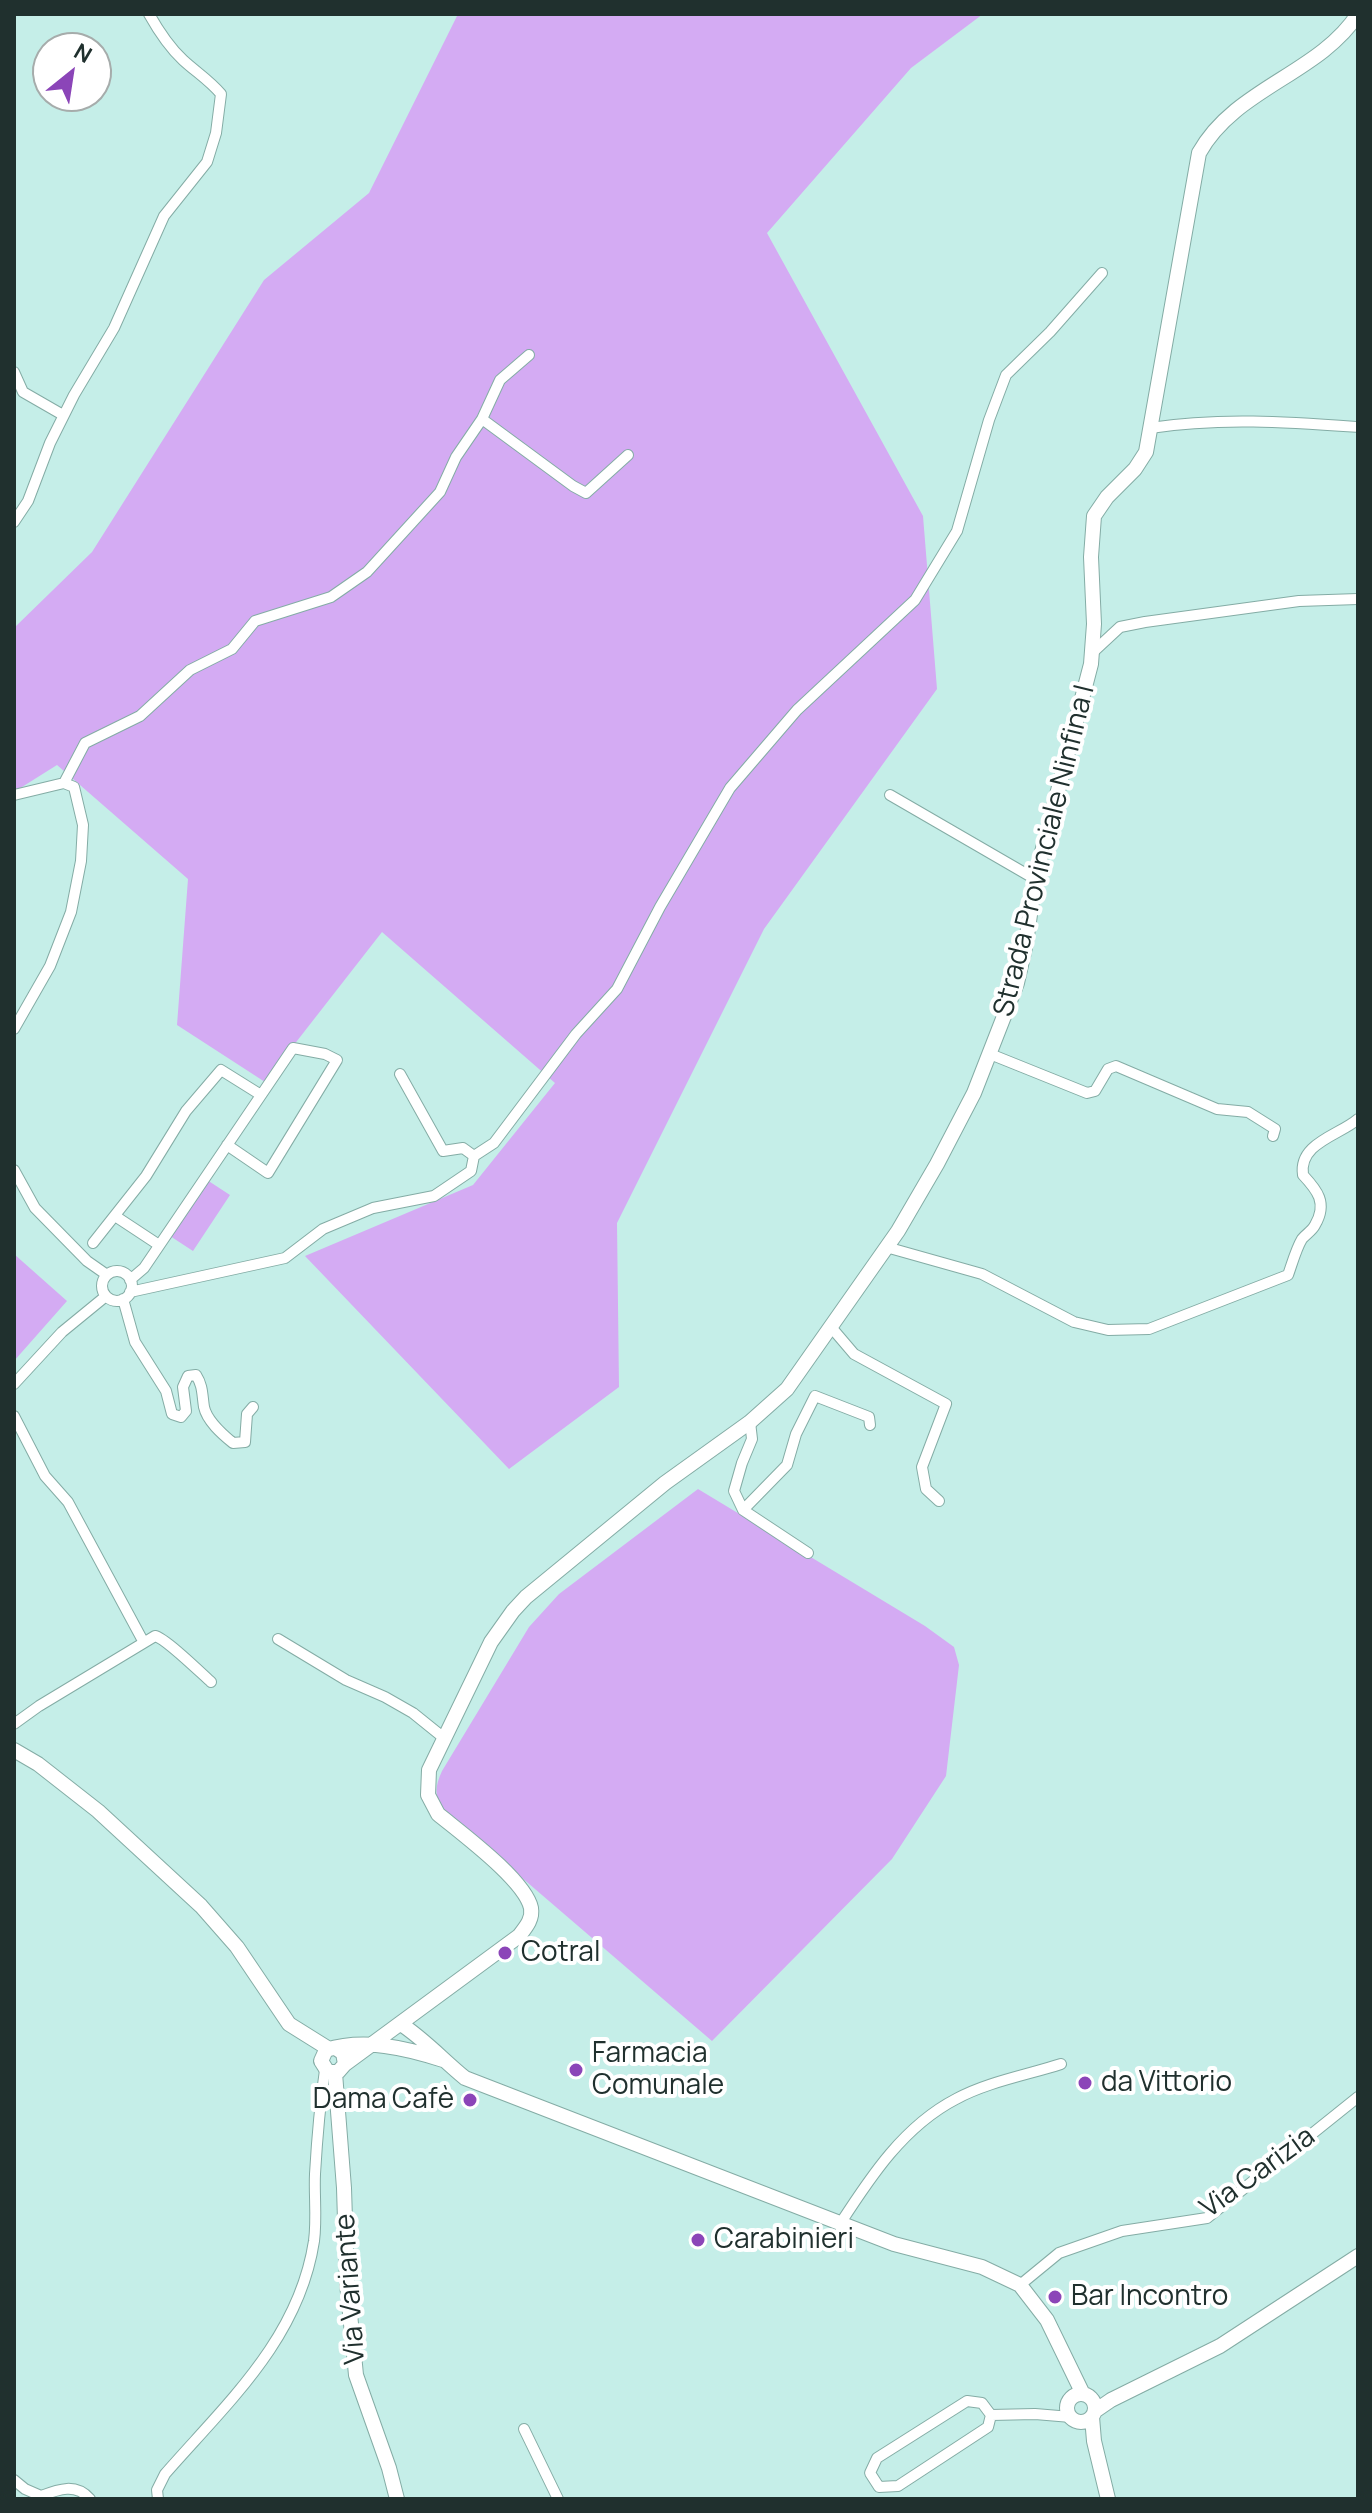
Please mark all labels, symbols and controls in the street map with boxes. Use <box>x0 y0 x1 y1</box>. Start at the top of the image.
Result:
north arrow <box>32 32 112 112</box>
text: N <box>69 36 97 70</box>
street label: Strada Provinciale Ninfina I <box>988 682 1102 1020</box>
place label: Cotral <box>521 1936 600 1970</box>
marker: Cotral <box>496 1944 514 1962</box>
place label: Farmacia Comunale <box>592 2037 724 2103</box>
marker: Farmacia Comunale <box>567 2061 585 2079</box>
place label: da Vittorio <box>1101 2066 1232 2100</box>
marker: da Vittorio <box>1076 2074 1094 2092</box>
place label: Dama Cafè <box>313 2083 454 2117</box>
marker: Dama Cafè <box>461 2091 479 2109</box>
street label: Via Carizia <box>1194 2120 1322 2226</box>
street label: Via Variante <box>329 2212 373 2366</box>
place label: Carabinieri <box>714 2223 854 2257</box>
marker: Carabinieri <box>689 2231 707 2249</box>
place label: Bar Incontro <box>1071 2280 1228 2314</box>
marker: Bar Incontro <box>1046 2288 1064 2306</box>

